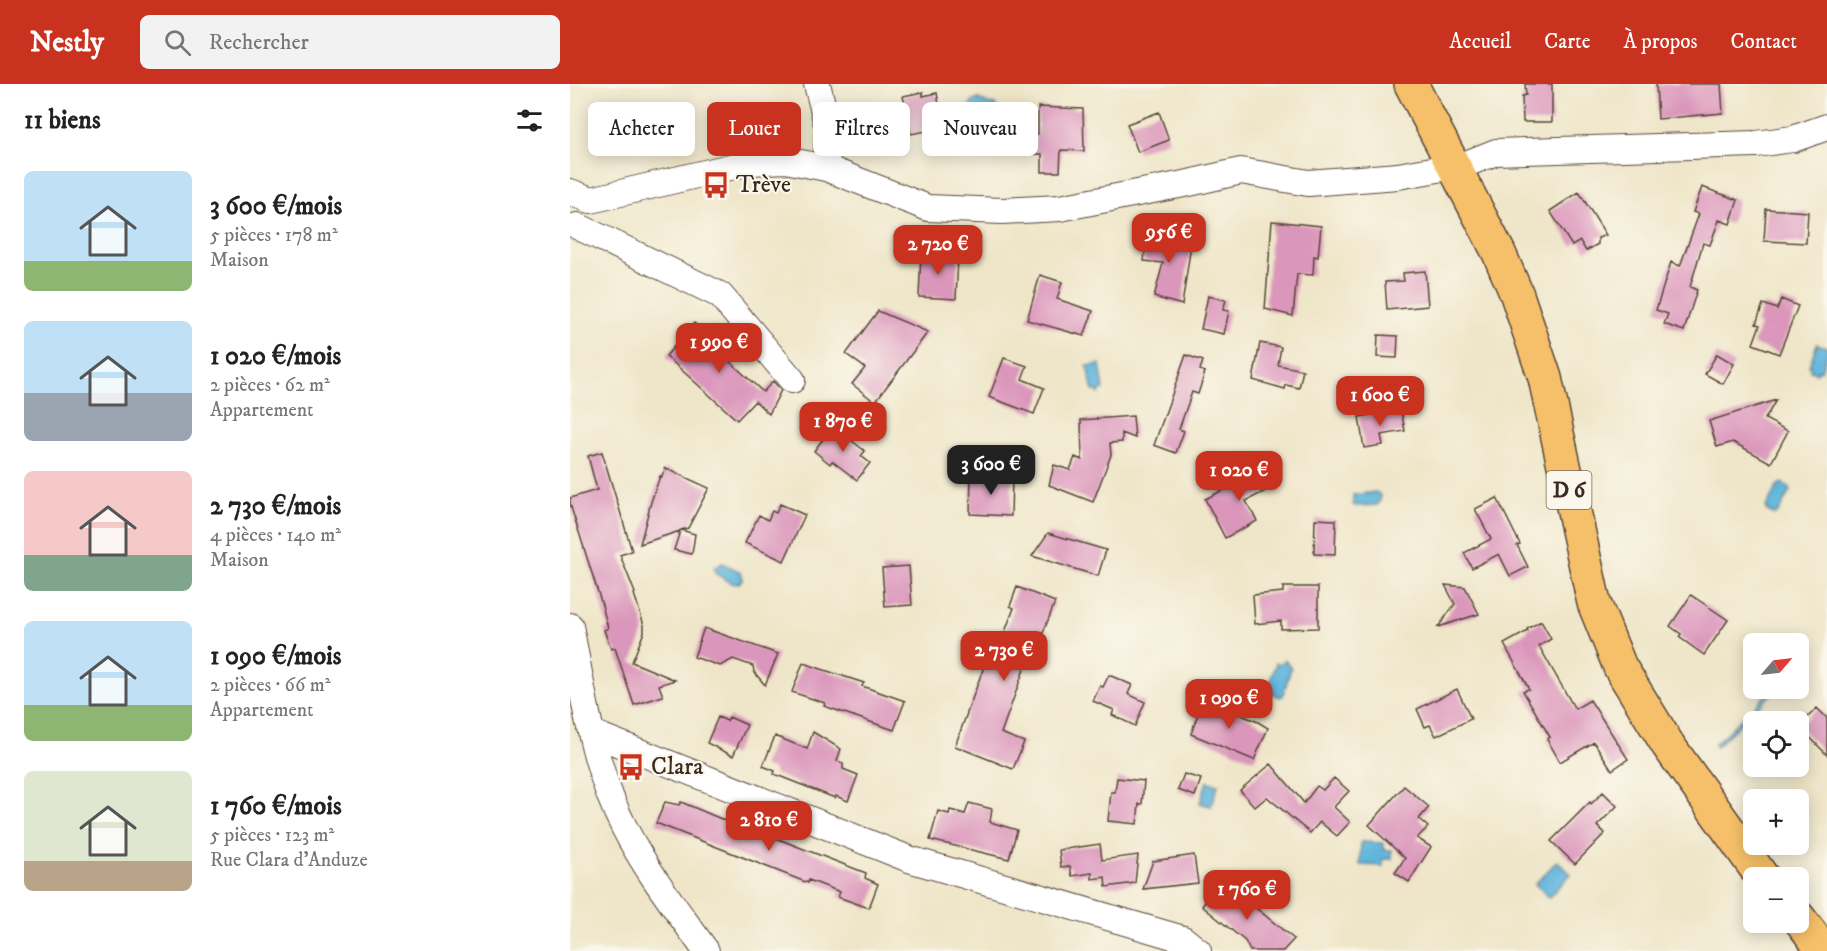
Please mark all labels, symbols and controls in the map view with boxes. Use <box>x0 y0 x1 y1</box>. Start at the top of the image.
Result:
search box <box>140 15 560 69</box>
text: Nestly <box>30 25 104 60</box>
icon: search <box>161 26 194 59</box>
text: Rechercher <box>209 29 309 56</box>
text: Accueil <box>1449 29 1511 55</box>
text: Carte <box>1544 29 1590 55</box>
text: À propos <box>1623 29 1698 55</box>
text: Contact <box>1731 29 1797 55</box>
chip: Acheter <box>588 102 695 156</box>
chip: Louer <box>707 102 801 156</box>
chip: Filtres <box>813 102 910 156</box>
chip: Nouveau <box>922 102 1038 156</box>
text: 11 biens <box>24 104 101 137</box>
icon: filters <box>513 104 546 137</box>
bus stop icon: Trève <box>701 170 731 200</box>
place label: Trève <box>736 170 791 200</box>
text: 3 600 €/mois <box>210 190 342 223</box>
icon: home <box>72 195 144 267</box>
pin: 956 € <box>1127 213 1211 264</box>
text: 956 € <box>1146 220 1192 245</box>
text: 5 pièces · 178 m² <box>210 223 338 248</box>
pin: 2 720 € <box>883 225 993 276</box>
text: 2 720 € <box>907 232 969 257</box>
text: Maison <box>210 248 269 273</box>
pin: 1 990 € <box>664 323 774 374</box>
text: 1 990 € <box>690 330 748 355</box>
text: 1 020 €/mois <box>210 340 341 373</box>
icon: home <box>72 345 144 417</box>
text: 2 pièces · 62 m² <box>210 373 330 398</box>
pin: 1 600 € <box>1325 376 1435 427</box>
text: 1 600 € <box>1350 383 1410 408</box>
text: Appartement <box>210 398 313 423</box>
pin: 1 870 € <box>788 402 898 453</box>
text: 1 870 € <box>814 409 872 434</box>
pin: 3 600 € <box>936 445 1046 496</box>
pin: 1 020 € <box>1184 451 1294 502</box>
text: 3 600 € <box>961 452 1021 477</box>
text: 1 020 € <box>1210 458 1268 483</box>
road number: D 6 <box>1546 471 1592 509</box>
text: 2 730 €/mois <box>210 490 341 523</box>
icon: home <box>72 495 144 567</box>
text: 4 pièces · 140 m² <box>210 523 341 548</box>
text: Maison <box>210 548 269 573</box>
pin: 2 730 € <box>949 631 1059 682</box>
north arrow <box>1743 633 1809 699</box>
map controls <box>1743 633 1809 933</box>
text: 2 730 € <box>975 638 1033 663</box>
text: 1 090 €/mois <box>210 640 341 673</box>
icon: home <box>72 645 144 717</box>
text: 2 pièces · 66 m² <box>210 673 331 698</box>
pin: 1 090 € <box>1174 679 1284 730</box>
text: 1 090 € <box>1199 686 1259 711</box>
text: Appartement <box>210 698 313 723</box>
button: locate <box>1743 711 1809 777</box>
bus stop icon: Clara <box>616 752 646 782</box>
place label: Clara <box>651 752 704 782</box>
button: + <box>1743 789 1809 855</box>
text: 1 760 €/mois <box>210 790 342 823</box>
icon: home <box>72 795 144 867</box>
pin: 2 810 € <box>714 801 824 852</box>
text: 2 810 € <box>740 808 798 833</box>
text: 5 pièces · 123 m² <box>210 823 334 848</box>
text: Rue Clara d'Anduze <box>210 848 368 873</box>
button: − <box>1743 867 1809 933</box>
pin: 1 760 € <box>1192 870 1302 921</box>
text: 1 760 € <box>1217 877 1277 902</box>

